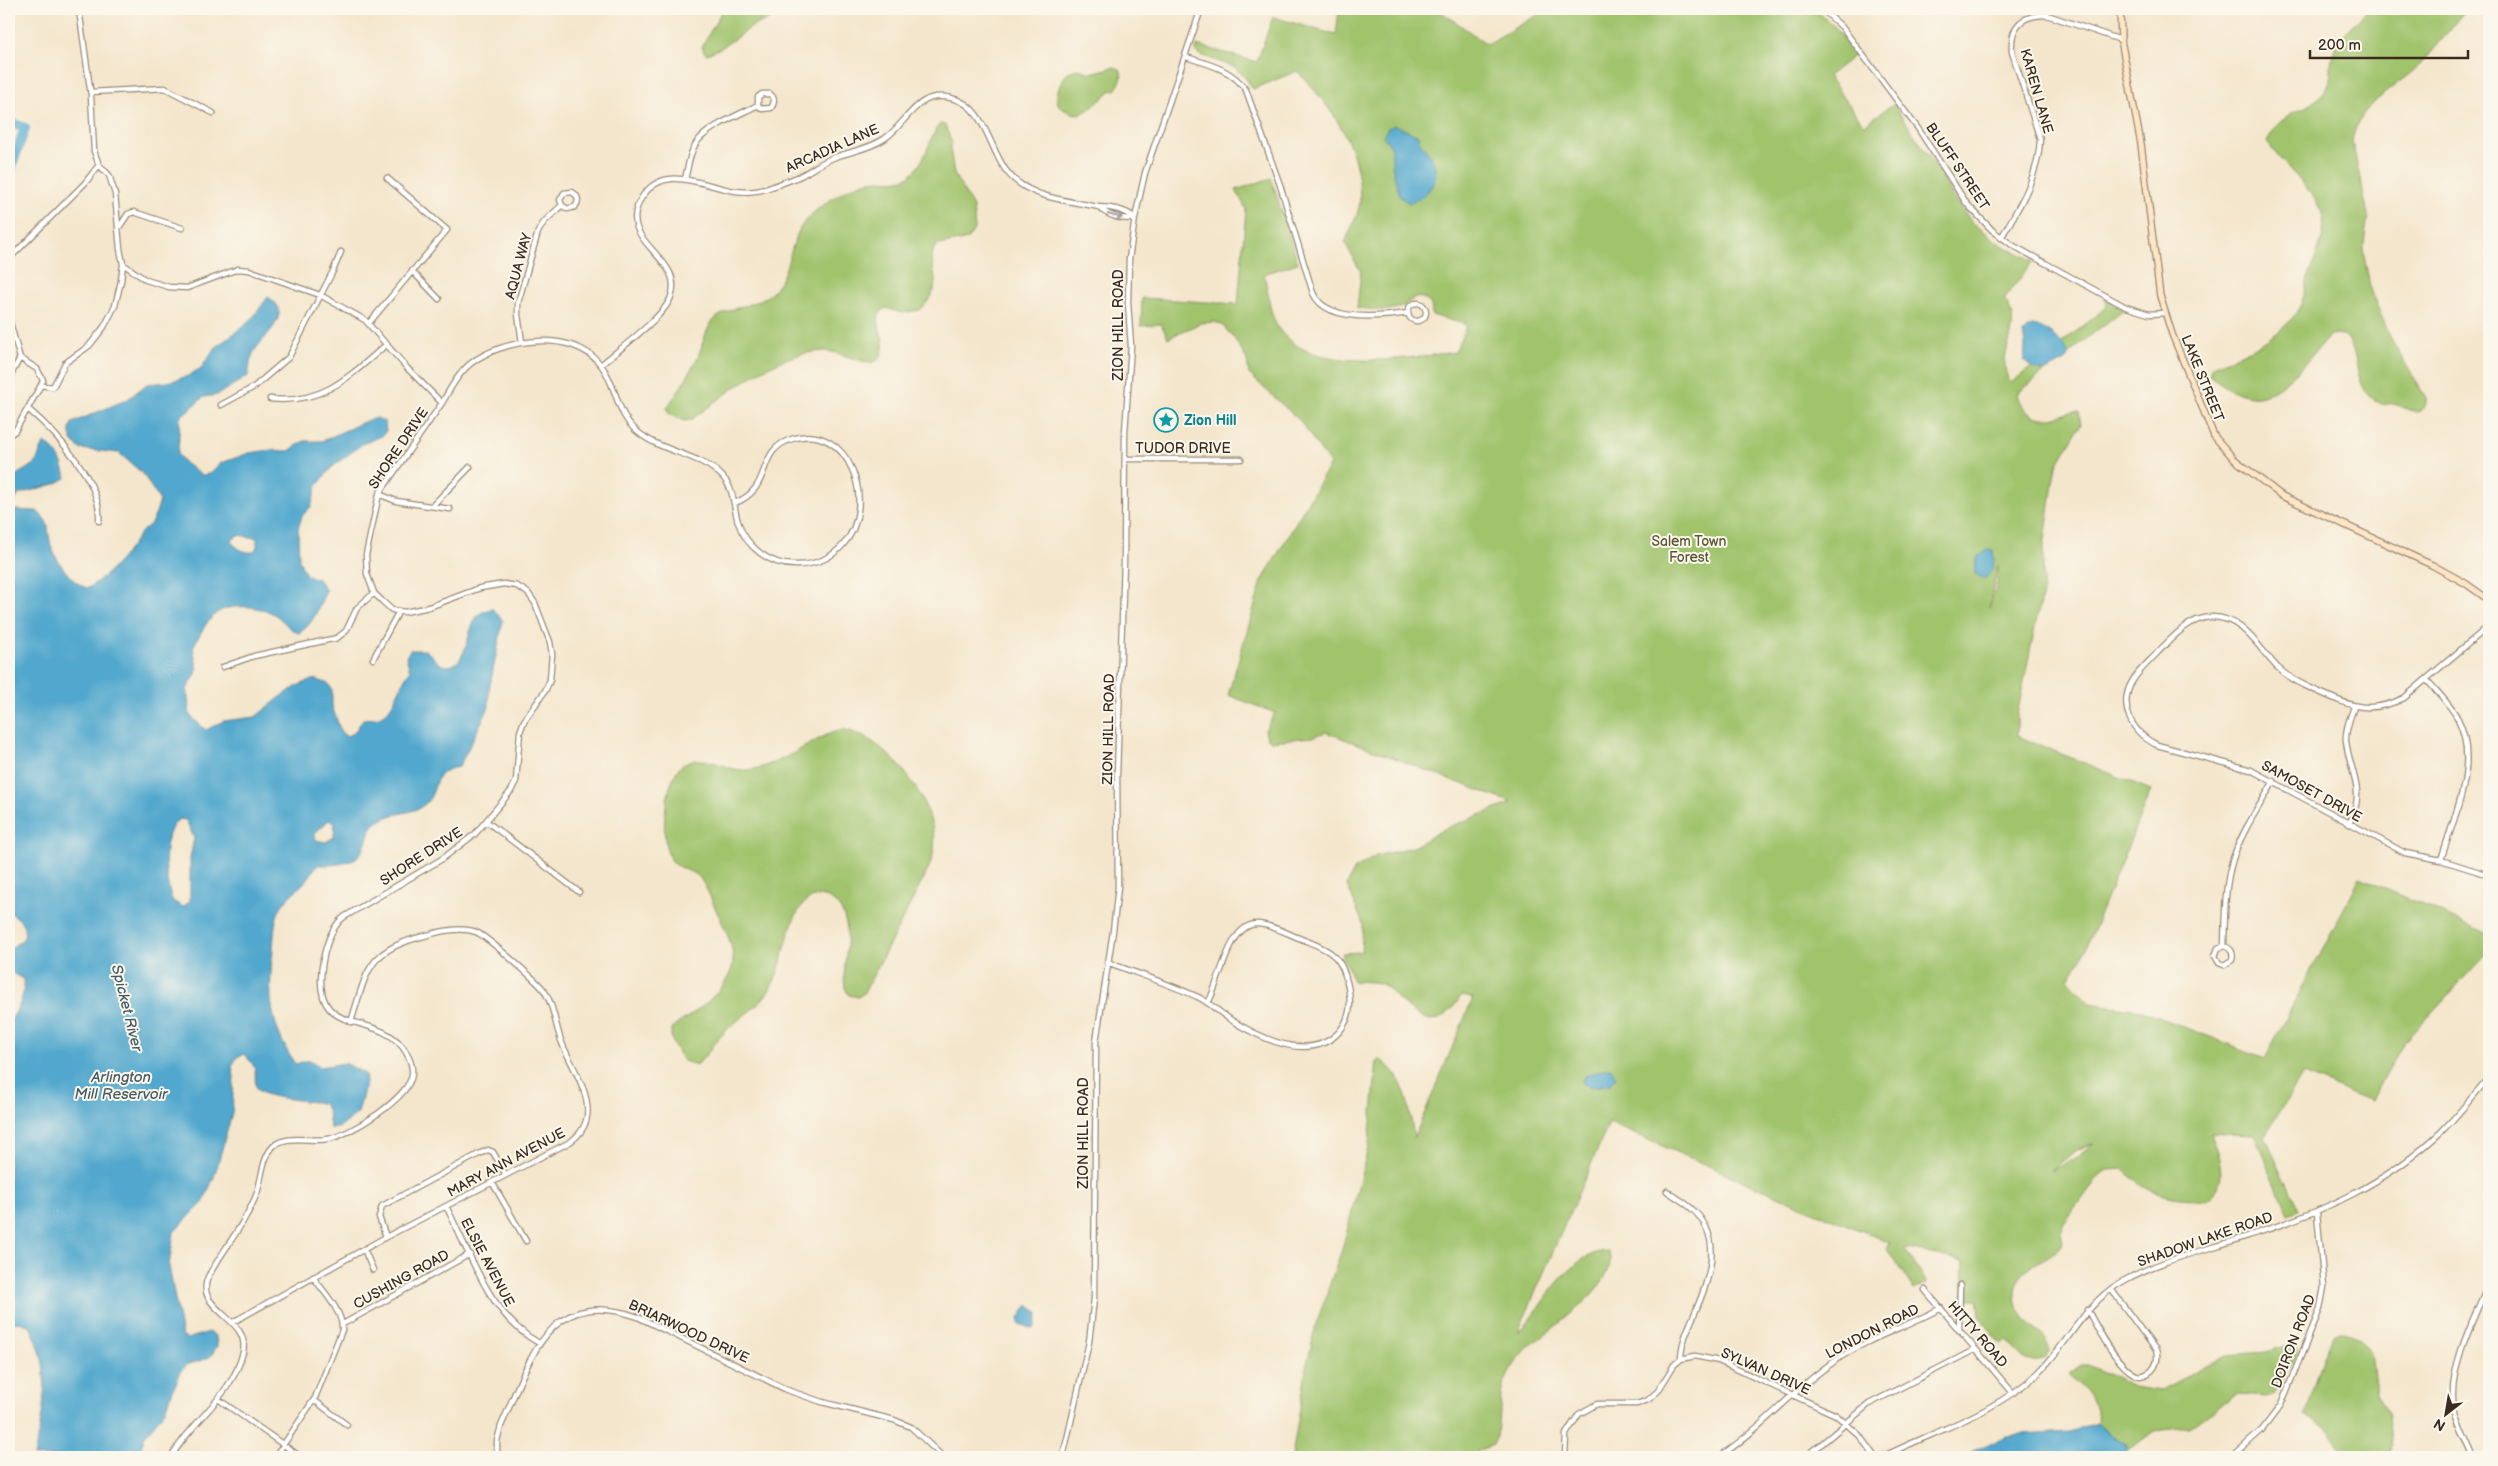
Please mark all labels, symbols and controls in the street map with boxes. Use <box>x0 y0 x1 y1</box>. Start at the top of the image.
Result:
scale bar <box>2310 28 2468 60</box>
text: 200 m <box>2318 36 2361 55</box>
street label: KAREN LANE <box>2016 47 2057 136</box>
street label: BLUFF STREET <box>1922 119 1993 214</box>
street label: ARCADIA LANE <box>783 120 881 177</box>
one-way arrow <box>1107 212 1123 222</box>
street label: AQUA WAY <box>501 230 536 301</box>
street label: ZION HILL ROAD <box>1110 269 1127 382</box>
street label: LAKE STREET <box>2177 332 2228 424</box>
street label: SHORE DRIVE <box>365 404 432 492</box>
place icon: Zion Hill <box>1153 407 1179 433</box>
place label: Zion Hill <box>1184 412 1236 429</box>
street label: TUDOR DRIVE <box>1135 440 1231 457</box>
park label: Salem Town Forest <box>1652 533 1726 566</box>
street label: ZION HILL ROAD <box>1099 673 1118 786</box>
street label: SAMOSET DRIVE <box>2259 757 2365 826</box>
street label: SHORE DRIVE <box>377 823 466 889</box>
water label: Spicket River <box>107 963 147 1055</box>
water label: Arlington Mill Reservoir <box>75 1068 169 1104</box>
street label: ZION HILL ROAD <box>1075 1077 1092 1190</box>
street label: MARY ANN AVENUE <box>444 1124 568 1201</box>
street label: SHADOW LAKE ROAD <box>2135 1208 2275 1271</box>
street label: ELSIE AVENUE <box>457 1215 518 1310</box>
street label: CUSHING ROAD <box>350 1246 452 1313</box>
street label: DOIRON ROAD <box>2268 1292 2319 1390</box>
street label: BRIARWOOD DRIVE <box>626 1296 752 1367</box>
street label: HITTY ROAD <box>1944 1298 2011 1371</box>
street label: LONDON ROAD <box>1823 1301 1922 1362</box>
street label: SYLVAN DRIVE <box>1718 1344 1813 1399</box>
north arrow <box>2420 1388 2470 1438</box>
text: N <box>2431 1415 2448 1435</box>

